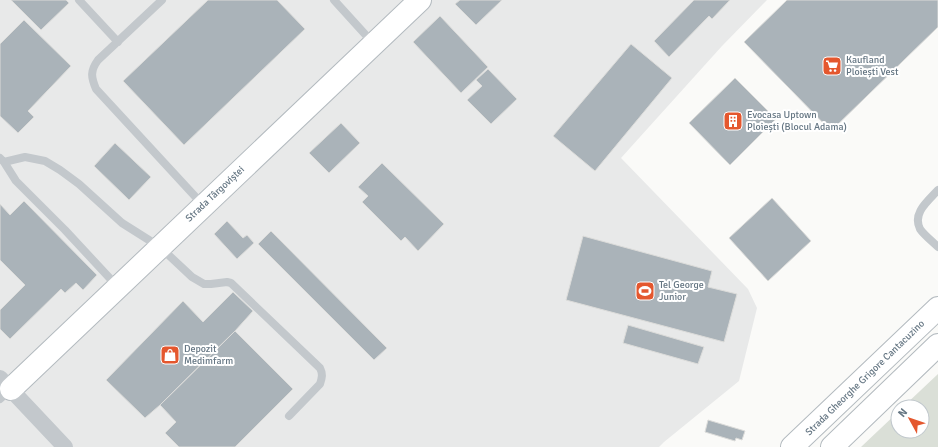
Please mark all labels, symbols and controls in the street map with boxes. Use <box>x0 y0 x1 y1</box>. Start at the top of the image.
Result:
place label: Kaufland Ploiești Vest <box>846 54 899 78</box>
supermarket icon: Kaufland Ploiești Vest <box>821 55 843 77</box>
place label: Evocasa Uptown Ploiești (Blocul Adama) <box>747 109 847 133</box>
building icon: Evocasa Uptown Ploiești (Blocul Adama) <box>722 110 744 132</box>
street label: Strada Târgoviștei <box>183 164 247 224</box>
place label: Tel George Junior <box>659 279 704 303</box>
sports icon: Tel George Junior <box>634 280 656 302</box>
street label: Strada Gheorghe Grigore Cantacuzino <box>803 318 927 438</box>
place label: Depozit Medimfarm <box>184 343 233 367</box>
shop icon: Depozit Medimfarm <box>159 344 181 366</box>
north arrow <box>890 399 930 439</box>
text: N <box>895 406 910 420</box>

